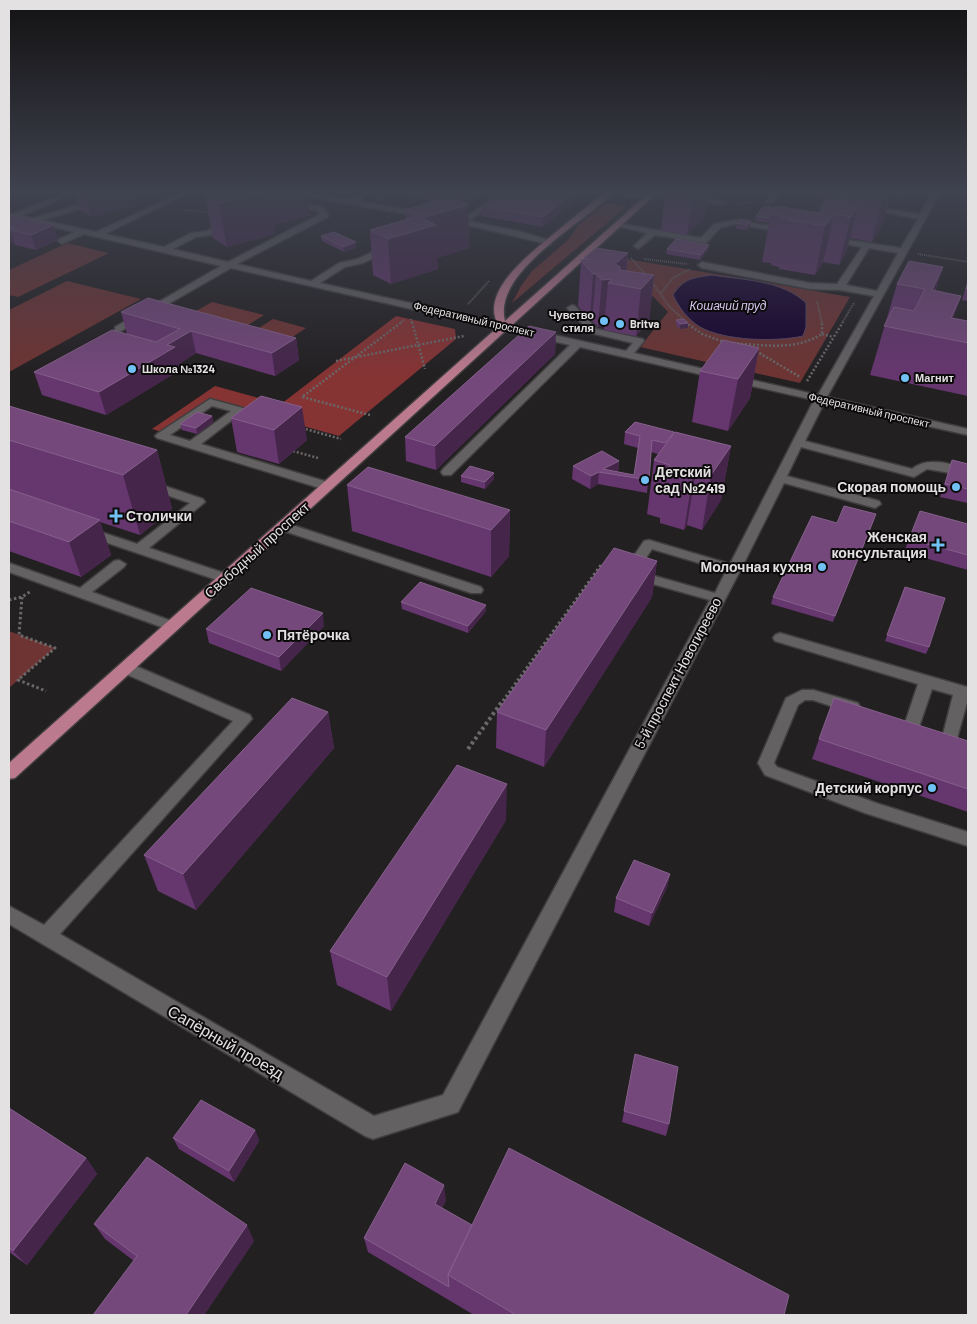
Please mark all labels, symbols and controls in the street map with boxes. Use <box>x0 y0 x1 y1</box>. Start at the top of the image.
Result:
street label: Федеративный проспект <box>412 298 536 339</box>
water label: Кошачий пруд <box>690 298 767 313</box>
place label: Чувство стиля <box>549 308 594 334</box>
marker: Чувство стиля <box>598 315 610 327</box>
place label: Britva <box>630 317 659 330</box>
marker: Britva <box>614 318 626 330</box>
place label: Школа №1324 <box>142 362 215 375</box>
marker: Школа №1324 <box>126 363 138 375</box>
place label: Магнит <box>915 371 954 384</box>
marker: Магнит <box>899 372 911 384</box>
street label: Федеративный проспект <box>807 389 931 430</box>
place label: Детский сад №2419 <box>655 463 725 496</box>
marker: Детский сад №2419 <box>639 474 651 486</box>
place label: Скорая помощь <box>837 478 946 495</box>
marker: Скорая помощь <box>950 481 962 493</box>
street label: Свободный проспект <box>201 498 313 601</box>
place label: Столички <box>126 507 192 524</box>
marker: Столички <box>110 510 122 522</box>
place label: Женская консультация <box>831 528 927 561</box>
marker: Женская консультация <box>931 538 945 552</box>
place label: Молочная кухня <box>701 558 812 575</box>
marker: Молочная кухня <box>816 561 828 573</box>
street label: 5-й проспект Новогиреево <box>630 594 725 751</box>
place label: Пятёрочка <box>277 626 350 643</box>
marker: Пятёрочка <box>261 629 273 641</box>
place label: Детский корпус <box>815 779 922 796</box>
marker: Детский корпус <box>926 782 938 794</box>
street label: Сапёрный проезд <box>165 1001 288 1083</box>

